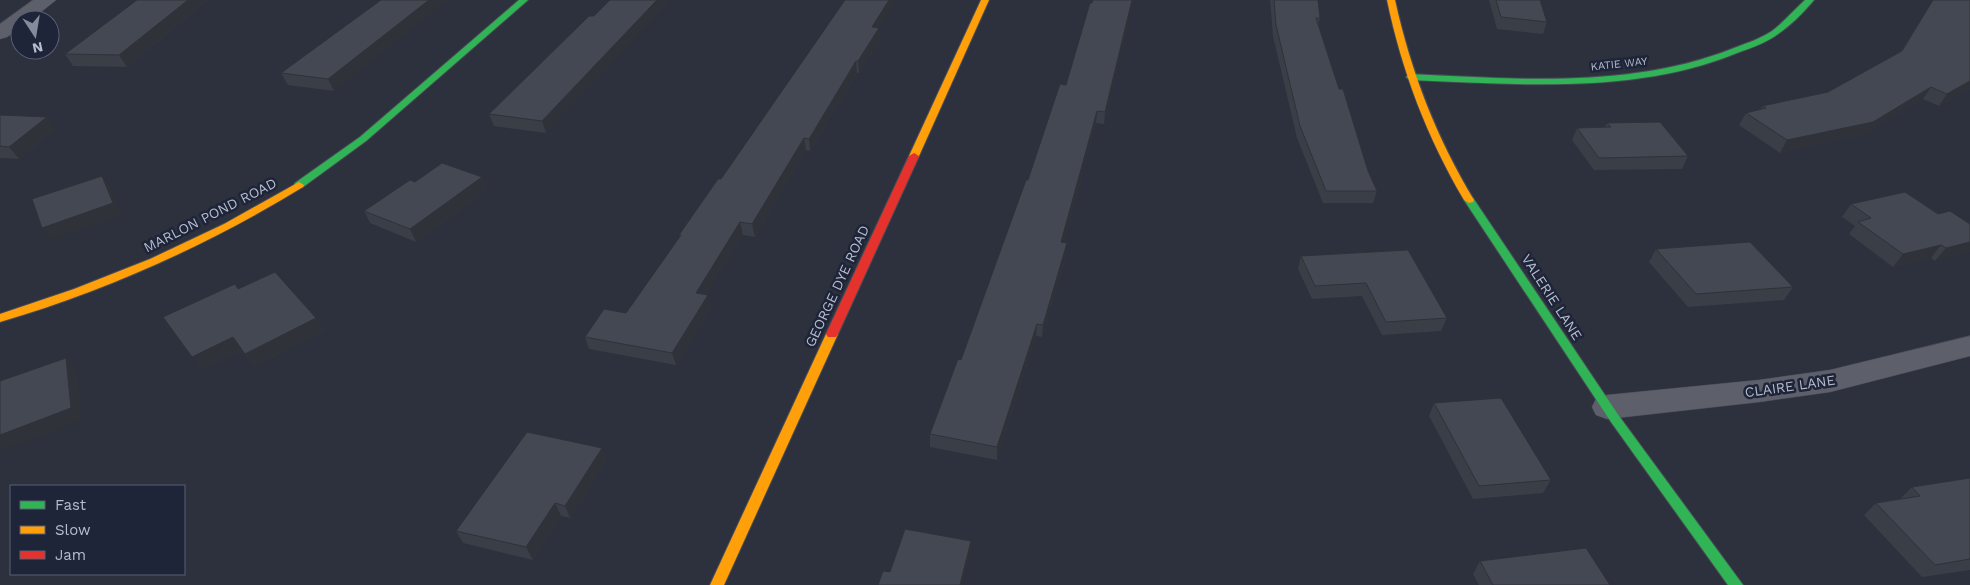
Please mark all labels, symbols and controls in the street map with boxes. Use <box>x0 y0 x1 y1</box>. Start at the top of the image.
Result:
north arrow <box>10 10 60 60</box>
text: N <box>31 39 44 57</box>
street label: KATIE WAY <box>1590 54 1649 73</box>
street label: MARLON POND ROAD <box>141 175 279 255</box>
street label: GEORGE DYE ROAD <box>802 223 872 349</box>
street label: VALERIE LANE <box>1518 251 1586 343</box>
street label: CLAIRE LANE <box>1744 372 1836 400</box>
legend <box>10 485 185 575</box>
text: Fast <box>55 496 87 514</box>
text: Slow <box>55 521 91 539</box>
text: Jam <box>55 546 86 564</box>

